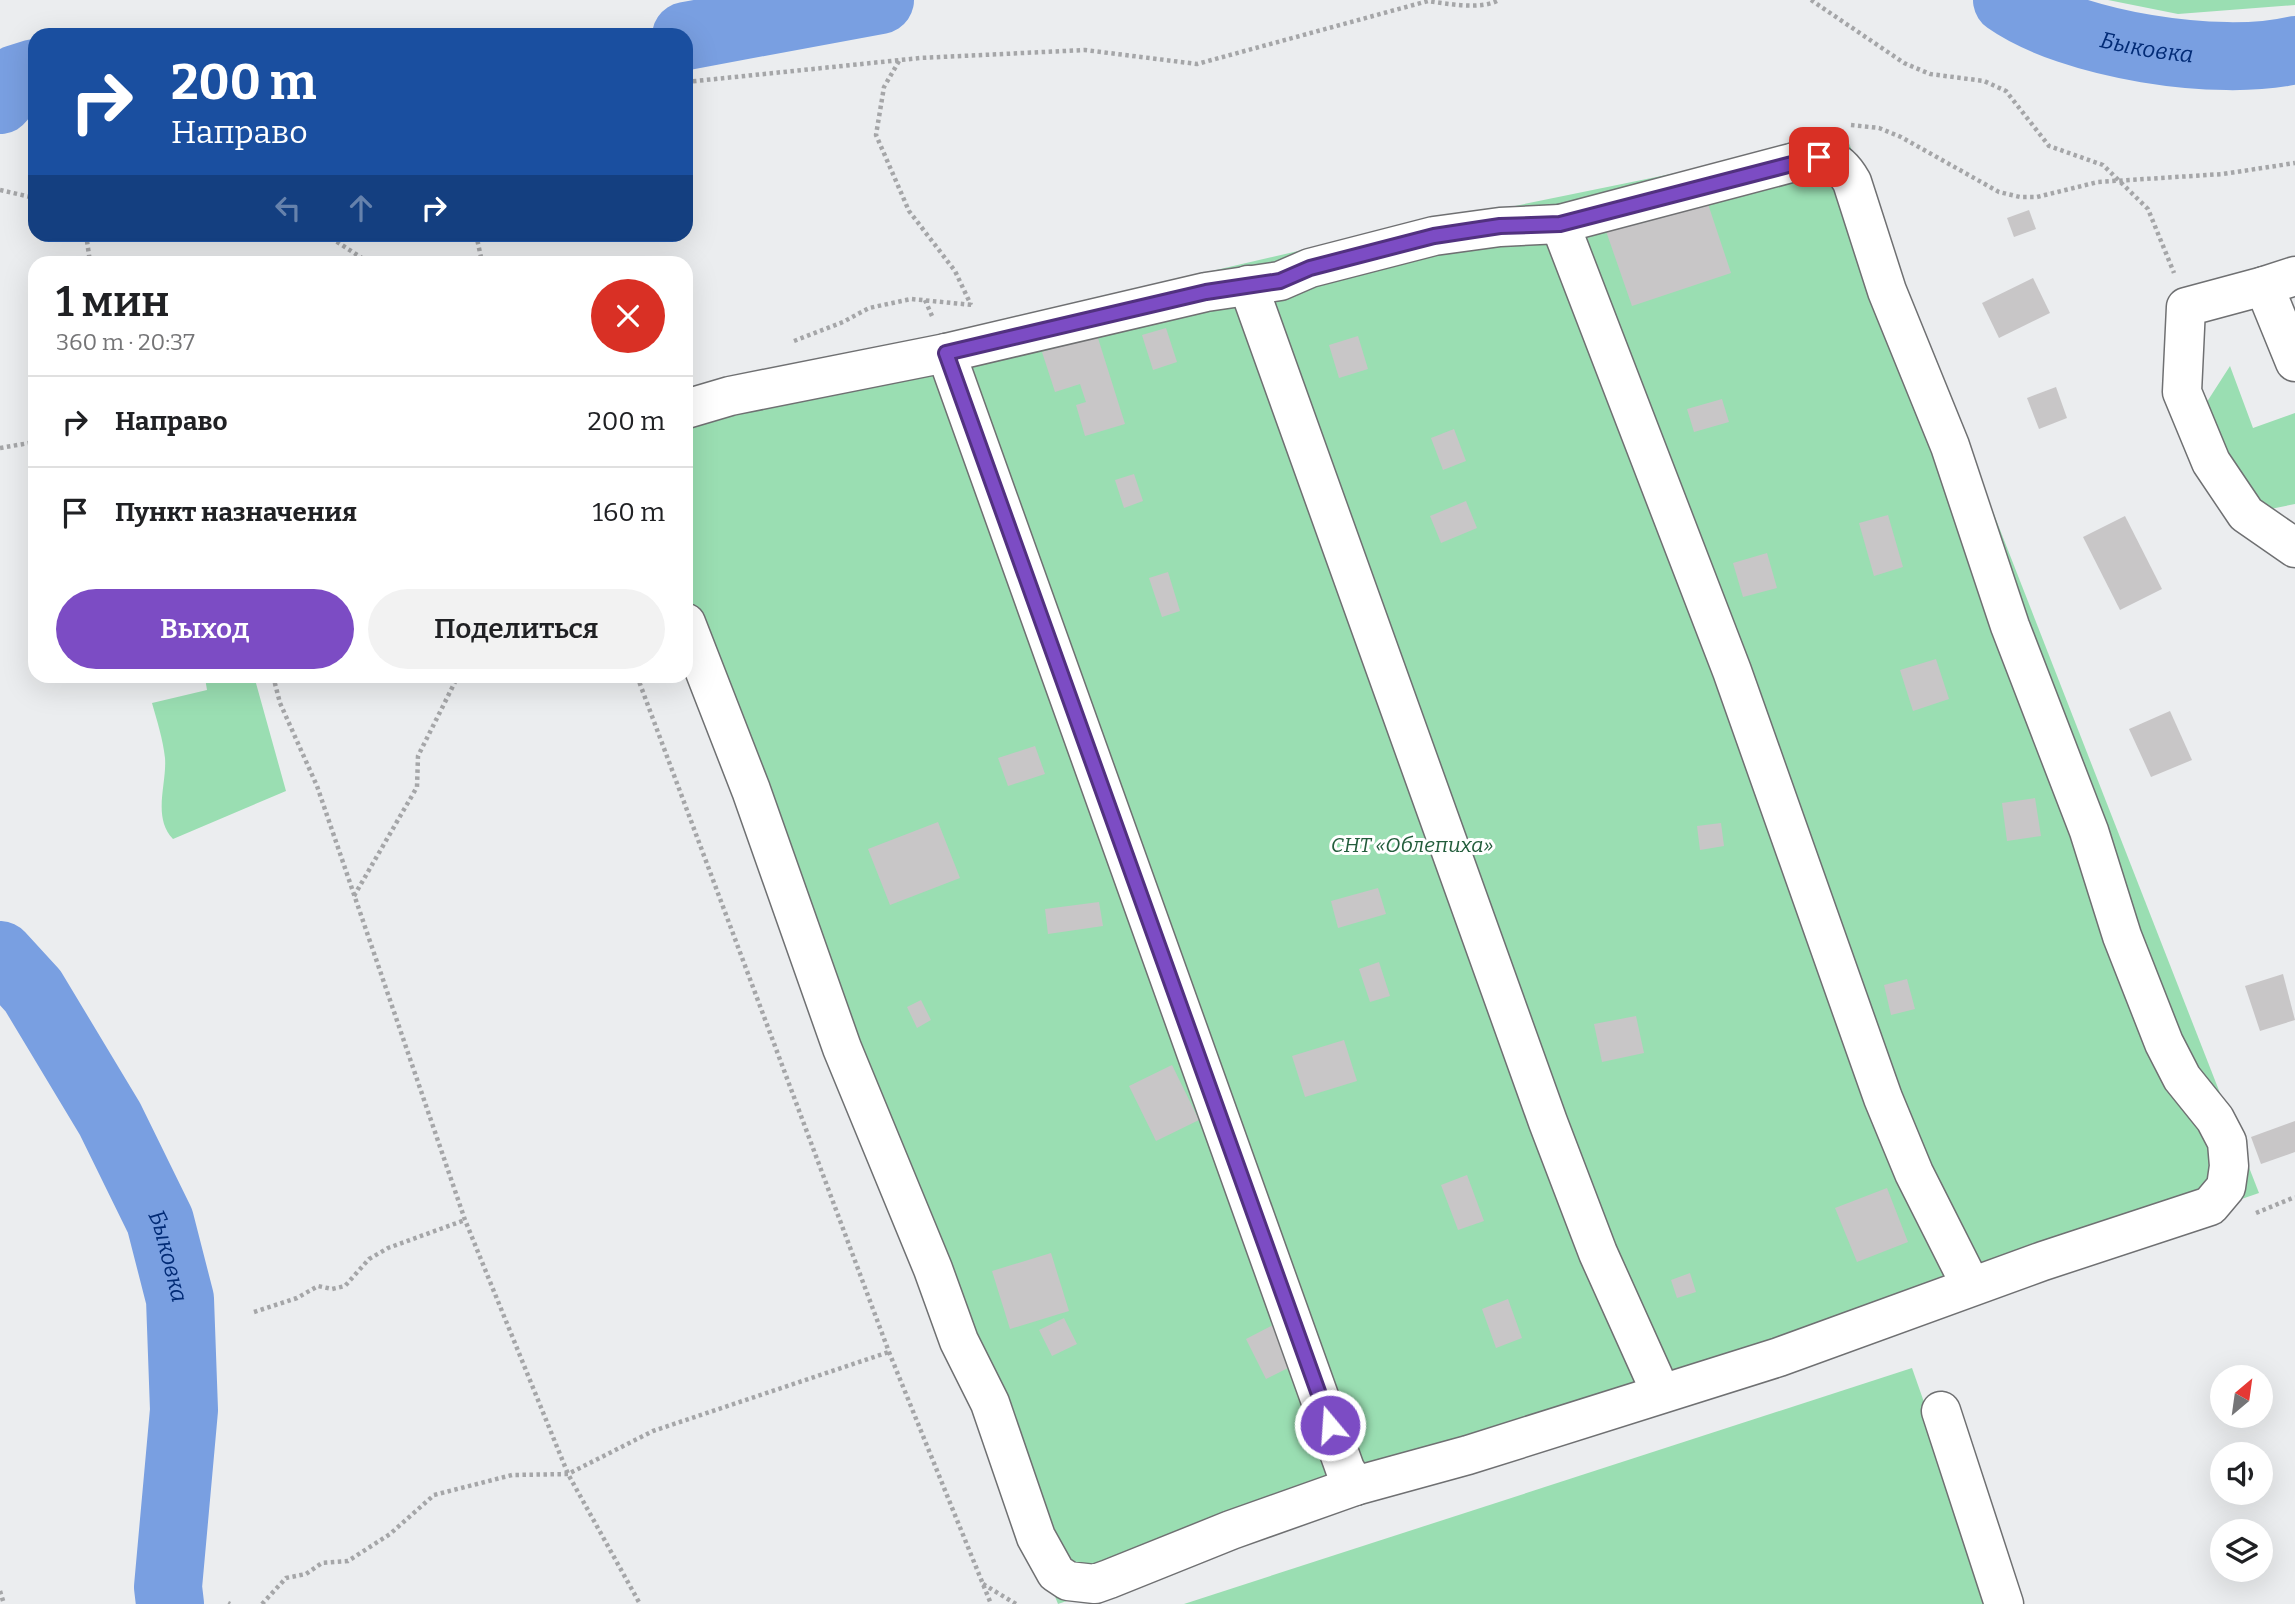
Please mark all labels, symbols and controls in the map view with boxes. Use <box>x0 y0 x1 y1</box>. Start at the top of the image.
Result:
water label: Быковка <box>2097 25 2195 68</box>
text: 200 m <box>171 53 316 112</box>
icon: right <box>56 56 147 147</box>
text: Направо <box>171 113 308 151</box>
pin <box>1789 127 1849 187</box>
icon: arrive <box>1800 138 1838 176</box>
icon: left <box>269 189 307 227</box>
icon: ahead <box>342 189 380 227</box>
icon: right <box>415 189 453 227</box>
text: 1 мин <box>56 277 169 327</box>
button: close <box>591 279 665 353</box>
text: 360 m · 20:37 <box>56 328 195 356</box>
icon: right <box>56 403 94 441</box>
text: Направо <box>115 406 228 437</box>
text: 200 m <box>588 406 665 437</box>
icon: arrive <box>56 494 94 532</box>
text: Пункт назначения <box>115 497 357 528</box>
text: 160 m <box>593 497 665 528</box>
button: Выход <box>56 589 354 669</box>
button: Поделиться <box>368 589 665 669</box>
park label: СНТ «Облепиха» <box>1331 832 1493 858</box>
water label: Быковка <box>143 1205 194 1305</box>
north arrow <box>2210 1365 2273 1428</box>
map controls <box>2210 1365 2273 1582</box>
position arrow <box>1293 1388 1367 1462</box>
button: sound <box>2210 1442 2273 1505</box>
button: layers <box>2210 1519 2273 1582</box>

